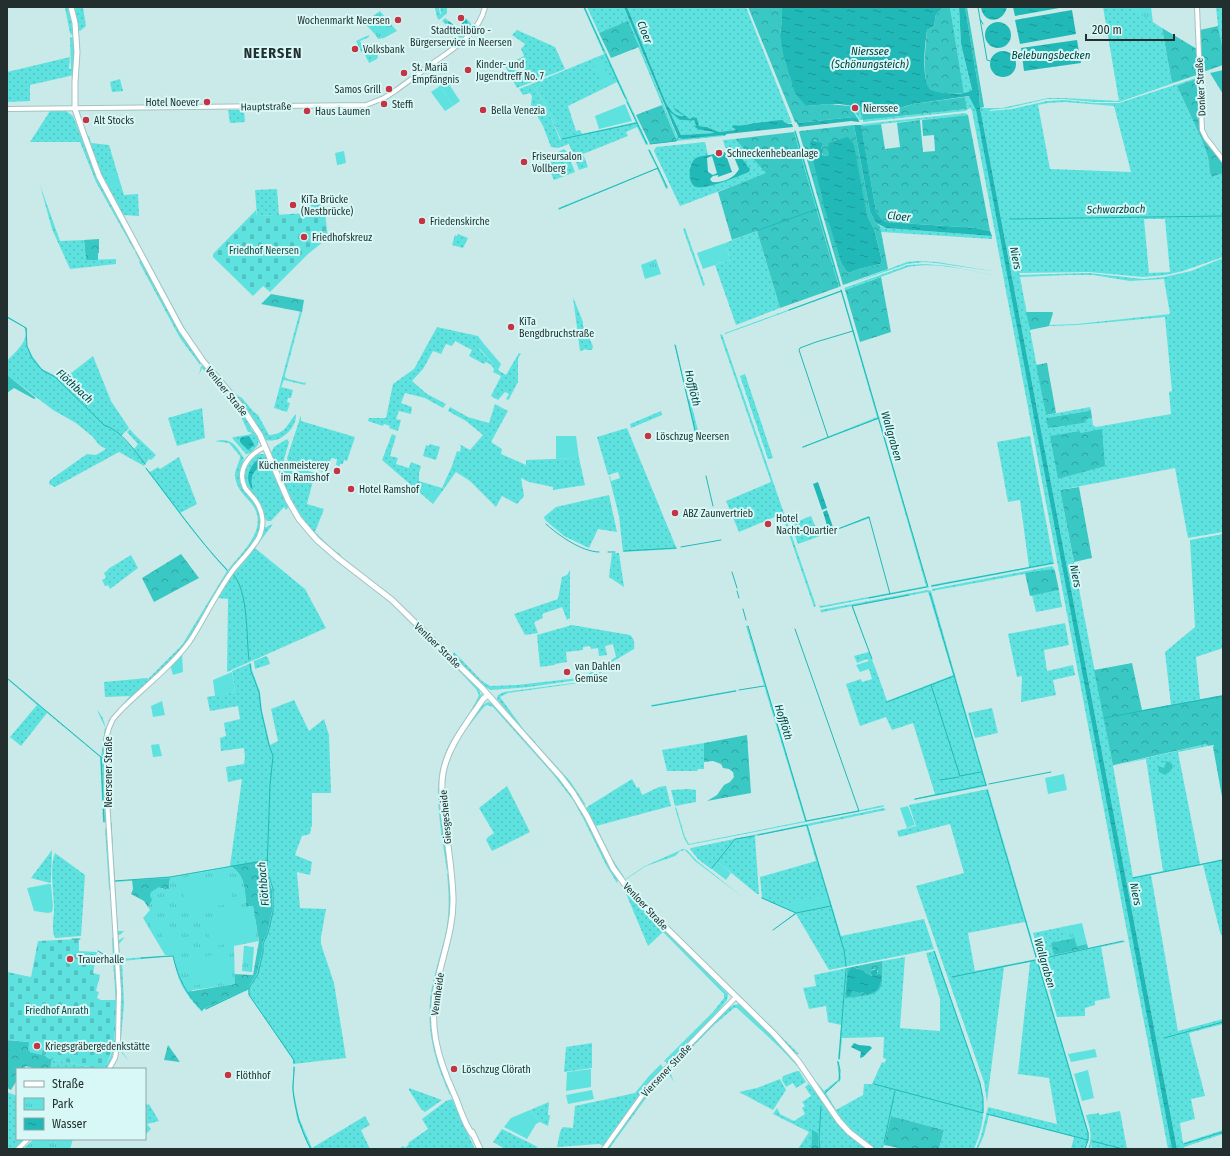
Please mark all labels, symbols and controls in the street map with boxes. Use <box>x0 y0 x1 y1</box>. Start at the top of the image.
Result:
marker: Stadtteilbüro - Bürgerservice in Neersen <box>456 13 466 23</box>
place label: Wochenmarkt Neersen <box>297 15 390 27</box>
marker: Wochenmarkt Neersen <box>393 15 403 25</box>
scale bar <box>1086 16 1174 42</box>
water label: Cloer <box>634 19 655 46</box>
text: 200 m <box>1092 23 1122 37</box>
place label: Stadtteilbüro - Bürgerservice in Neersen <box>410 25 512 49</box>
marker: Volksbank <box>350 44 360 54</box>
place label: Volksbank <box>363 44 405 56</box>
district label: NEERSEN <box>244 45 302 62</box>
water label: Nierssee (Schönungsteich) <box>831 45 909 71</box>
water label: Belebungsbecken <box>1012 49 1091 62</box>
street label: Donker Straße <box>1193 57 1209 116</box>
place label: Kinder- und Jugendtreff No. 7 <box>476 59 544 83</box>
place label: St. Mariä Empfängnis <box>412 62 459 86</box>
marker: Kinder- und Jugendtreff No. 7 <box>463 65 473 75</box>
marker: St. Mariä Empfängnis <box>399 68 409 78</box>
place label: Samos Grill <box>335 84 381 96</box>
marker: Samos Grill <box>384 84 394 94</box>
place label: Hotel Noever <box>146 97 199 109</box>
marker: Hotel Noever <box>202 97 212 107</box>
marker: Steffi <box>379 99 389 109</box>
place label: Steffi <box>392 99 413 111</box>
street label: Hauptstraße <box>241 101 292 113</box>
marker: Nierssee <box>850 103 860 113</box>
place label: Nierssee <box>863 103 898 115</box>
marker: Bella Venezia <box>478 105 488 115</box>
place label: Bella Venezia <box>491 105 545 117</box>
marker: Haus Laumen <box>302 106 312 116</box>
place label: Haus Laumen <box>315 106 370 118</box>
marker: Alt Stocks <box>81 115 91 125</box>
place label: Alt Stocks <box>94 115 134 127</box>
marker: Schneckenhebeanlage <box>714 148 724 158</box>
place label: Schneckenhebeanlage <box>727 148 818 160</box>
place label: Friseursalon Vollberg <box>532 151 582 175</box>
marker: Friseursalon Vollberg <box>519 157 529 167</box>
place label: KiTa Brücke (Nestbrücke) <box>301 194 353 218</box>
marker: KiTa Brücke (Nestbrücke) <box>288 200 298 210</box>
water label: Schwarzbach <box>1086 202 1146 217</box>
water label: Cloer <box>887 209 912 224</box>
marker: Friedenskirche <box>417 216 427 226</box>
place label: Friedenskirche <box>430 216 490 228</box>
marker: Friedhofskreuz <box>299 232 309 242</box>
place label: Friedhofskreuz <box>312 232 372 244</box>
park label: Friedhof Neersen <box>229 245 299 257</box>
water label: Niers <box>1007 246 1024 271</box>
place label: KiTa Bengdbruchstraße <box>519 316 594 340</box>
marker: KiTa Bengdbruchstraße <box>506 322 516 332</box>
street label: Venloer Straße <box>203 364 250 419</box>
water label: Flöthbach <box>54 367 96 406</box>
water label: Hofflöth <box>682 369 703 408</box>
water label: Wallgraben <box>878 410 905 463</box>
marker: Löschzug Neersen <box>643 431 653 441</box>
place label: Löschzug Neersen <box>656 431 729 443</box>
place label: Küchenmeisterey im Ramshof <box>259 460 330 484</box>
marker: Küchenmeisterey im Ramshof <box>332 466 342 476</box>
marker: Hotel Ramshof <box>346 484 356 494</box>
place label: Hotel Ramshof <box>359 484 420 496</box>
marker: ABZ Zaunvertrieb <box>670 508 680 518</box>
place label: ABZ Zaunvertrieb <box>683 508 753 520</box>
place label: Hotel Nacht-Quartier <box>776 513 838 537</box>
marker: Hotel Nacht-Quartier <box>763 519 773 529</box>
water label: Niers <box>1067 564 1084 589</box>
street label: Venloer Straße <box>411 620 463 671</box>
place label: van Dahlen Gemüse <box>575 661 621 685</box>
marker: van Dahlen Gemüse <box>562 667 572 677</box>
water label: Hofflöth <box>772 703 795 742</box>
street label: Neersener Straße <box>103 736 115 808</box>
street label: Giesgesheide <box>438 789 454 844</box>
water label: Flöthbach <box>255 861 272 907</box>
street label: Venloer Straße <box>620 881 670 933</box>
water label: Niers <box>1127 882 1144 907</box>
water label: Wallgraben <box>1031 937 1058 990</box>
marker: Trauerhalle <box>65 954 75 964</box>
place label: Trauerhalle <box>78 954 124 966</box>
street label: Vennheide <box>429 972 447 1016</box>
park label: Friedhof Anrath <box>25 1005 89 1017</box>
marker: Kriegsgräbergedenkstätte <box>32 1041 42 1051</box>
place label: Kriegsgräbergedenkstätte <box>45 1041 150 1053</box>
street label: Viersener Straße <box>639 1042 694 1100</box>
marker: Löschzug Clörath <box>449 1064 459 1074</box>
place label: Löschzug Clörath <box>462 1064 531 1076</box>
legend <box>16 1068 146 1140</box>
marker: Flöthhof <box>223 1070 233 1080</box>
place label: Flöthhof <box>236 1070 271 1082</box>
text: Straße <box>52 1077 84 1091</box>
text: Park <box>52 1097 74 1111</box>
text: Wasser <box>52 1117 87 1131</box>

